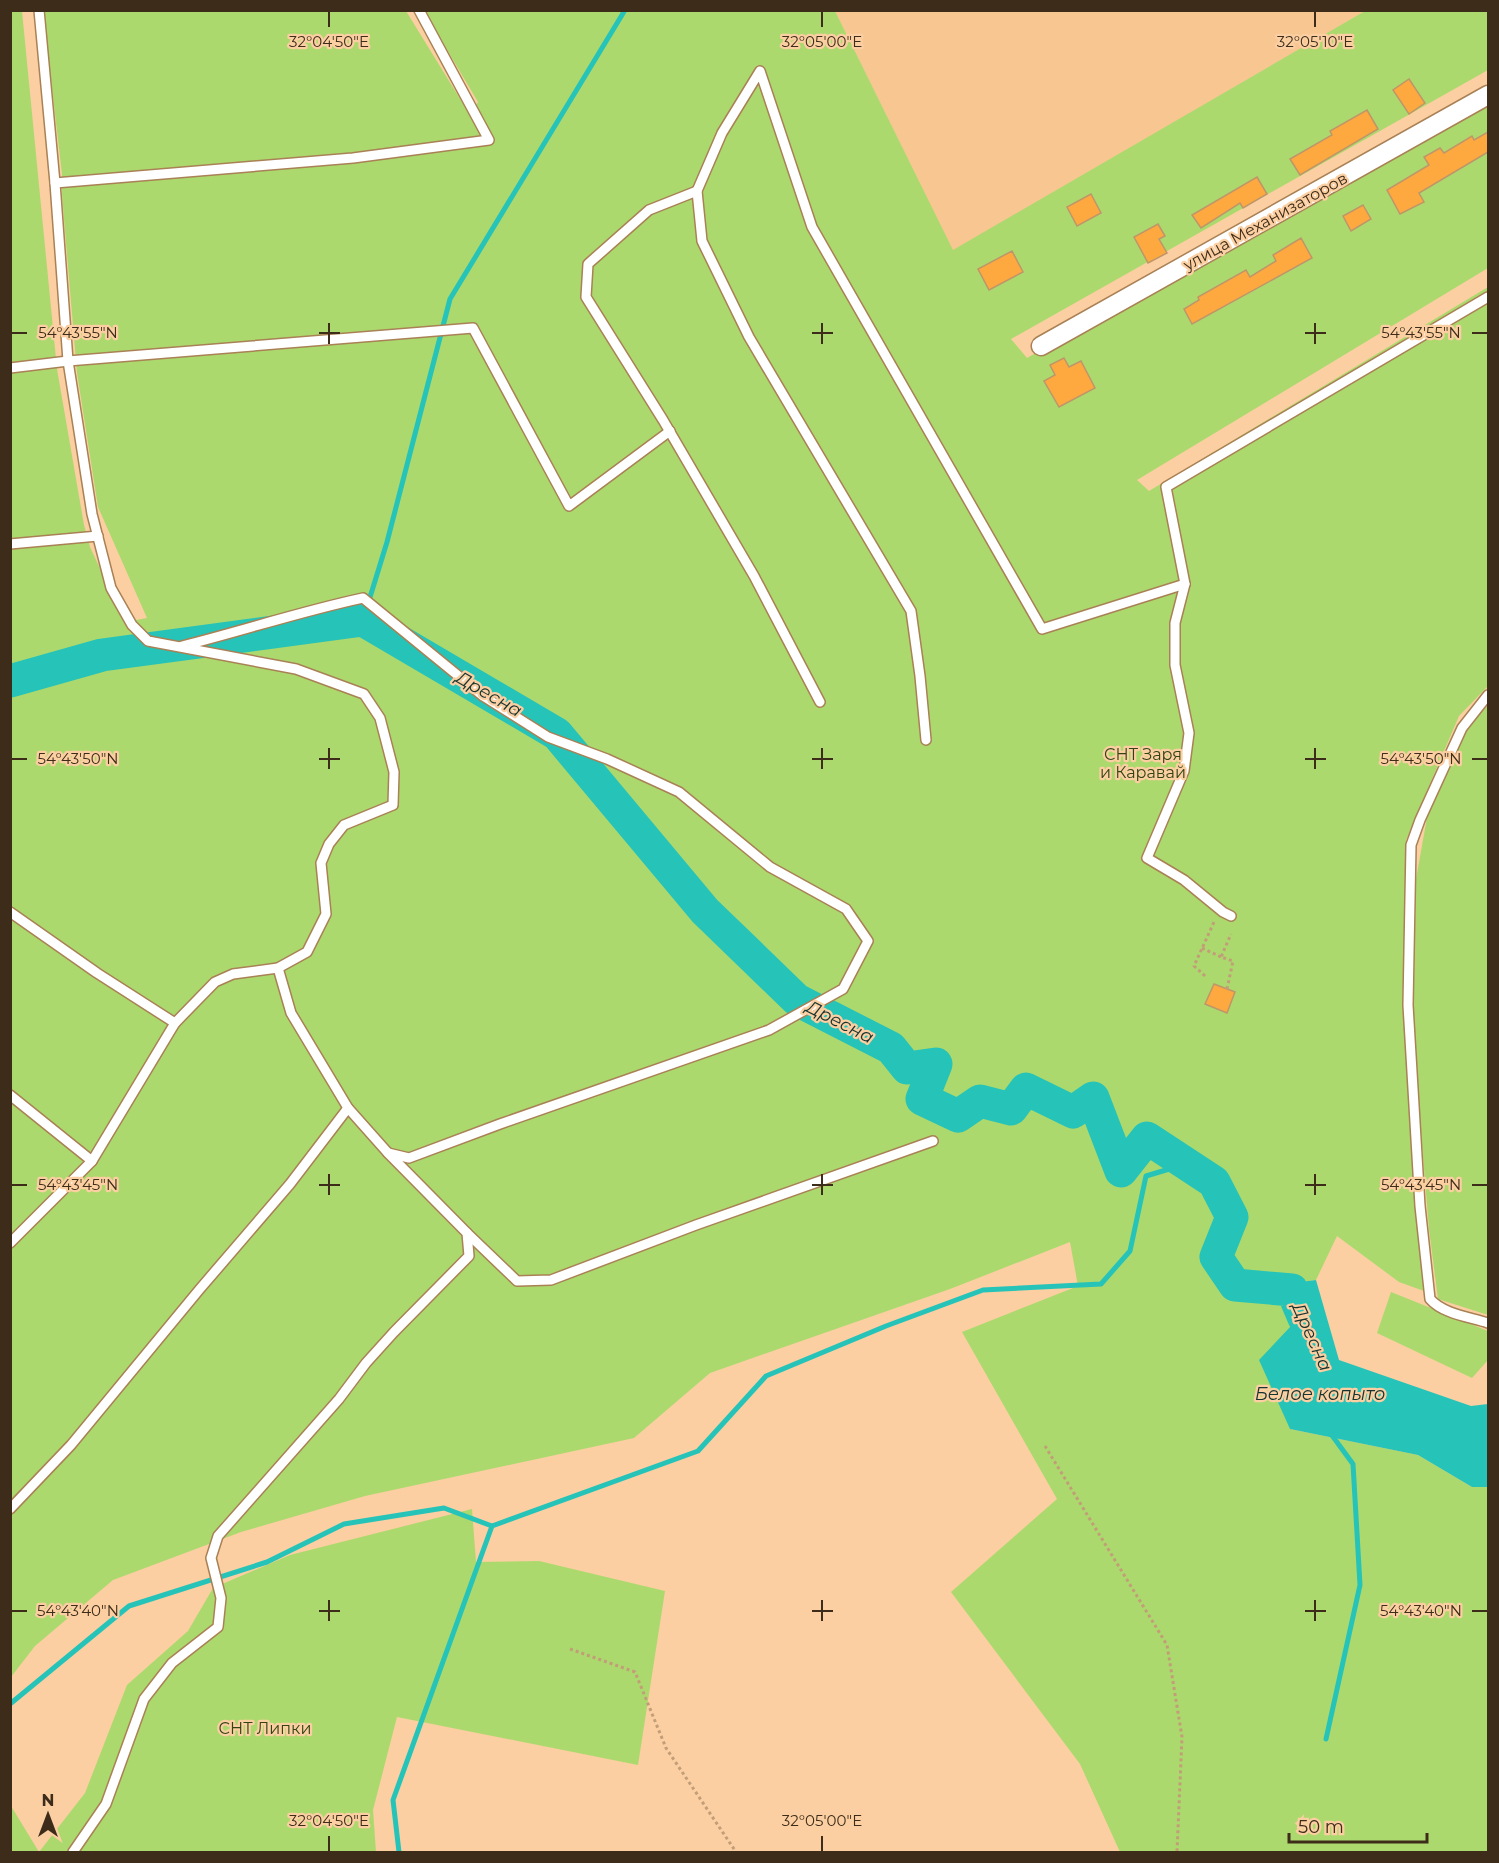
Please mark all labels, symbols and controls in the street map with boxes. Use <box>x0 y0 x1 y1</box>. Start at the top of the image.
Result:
text: 32°04'50"E <box>289 32 369 51</box>
text: 32°05'00"E <box>782 32 862 51</box>
text: 32°05'10"E <box>1277 32 1353 51</box>
street label: улица Механизаторов <box>1179 168 1351 275</box>
text: 54°43'55"N <box>38 323 118 342</box>
text: 54°43'55"N <box>1381 323 1461 342</box>
water label: Дресна <box>450 665 526 722</box>
park label: СНТ Заря и Каравай <box>1100 745 1186 782</box>
text: 54°43'50"N <box>37 749 119 768</box>
text: 54°43'50"N <box>1380 749 1462 768</box>
water label: Дресна <box>801 995 877 1048</box>
text: 54°43'45"N <box>38 1175 118 1194</box>
text: 54°43'45"N <box>1381 1175 1461 1194</box>
water label: Дресна <box>1286 1297 1337 1375</box>
water label: Белое копыто <box>1255 1383 1385 1405</box>
text: 54°43'40"N <box>37 1601 119 1620</box>
text: 54°43'40"N <box>1380 1601 1462 1620</box>
park label: СНТ Липки <box>219 1719 311 1738</box>
north arrow <box>18 1785 78 1845</box>
text: N <box>42 1791 54 1810</box>
scale bar <box>1289 1806 1427 1844</box>
text: 32°04'50"E <box>289 1811 369 1830</box>
text: 32°05'00"E <box>782 1811 862 1830</box>
text: 50 m <box>1298 1816 1344 1838</box>

